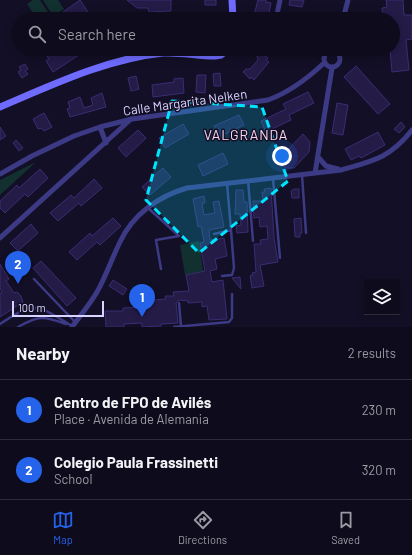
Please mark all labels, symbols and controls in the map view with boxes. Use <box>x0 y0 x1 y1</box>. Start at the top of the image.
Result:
search box <box>12 12 400 56</box>
icon: search <box>26 23 48 45</box>
text: Search here <box>58 25 136 43</box>
street label: Calle Margarita Nelken <box>122 85 248 119</box>
district label: VALGRANDA <box>204 126 288 143</box>
your location <box>272 146 292 166</box>
pin: 2 <box>5 251 31 284</box>
map controls <box>364 279 400 315</box>
button: layers <box>364 279 400 315</box>
pin: 1 <box>129 284 155 317</box>
scale bar <box>12 299 104 318</box>
text: 100 m <box>18 301 46 314</box>
text: Nearby <box>16 343 70 363</box>
text: 2 results <box>348 345 396 361</box>
text: Centro de FPO de Avilés <box>54 393 211 411</box>
text: 1 <box>27 402 31 418</box>
text: 230 m <box>362 402 396 418</box>
text: Place · Avenida de Alemania <box>54 411 209 427</box>
text: Colegio Paula Frassinetti <box>54 453 218 471</box>
text: 2 <box>25 462 33 478</box>
text: 320 m <box>362 462 396 478</box>
text: School <box>54 471 92 487</box>
tab: Map <box>52 509 74 546</box>
tab: Directions <box>178 509 227 546</box>
tab: Saved <box>331 509 360 546</box>

